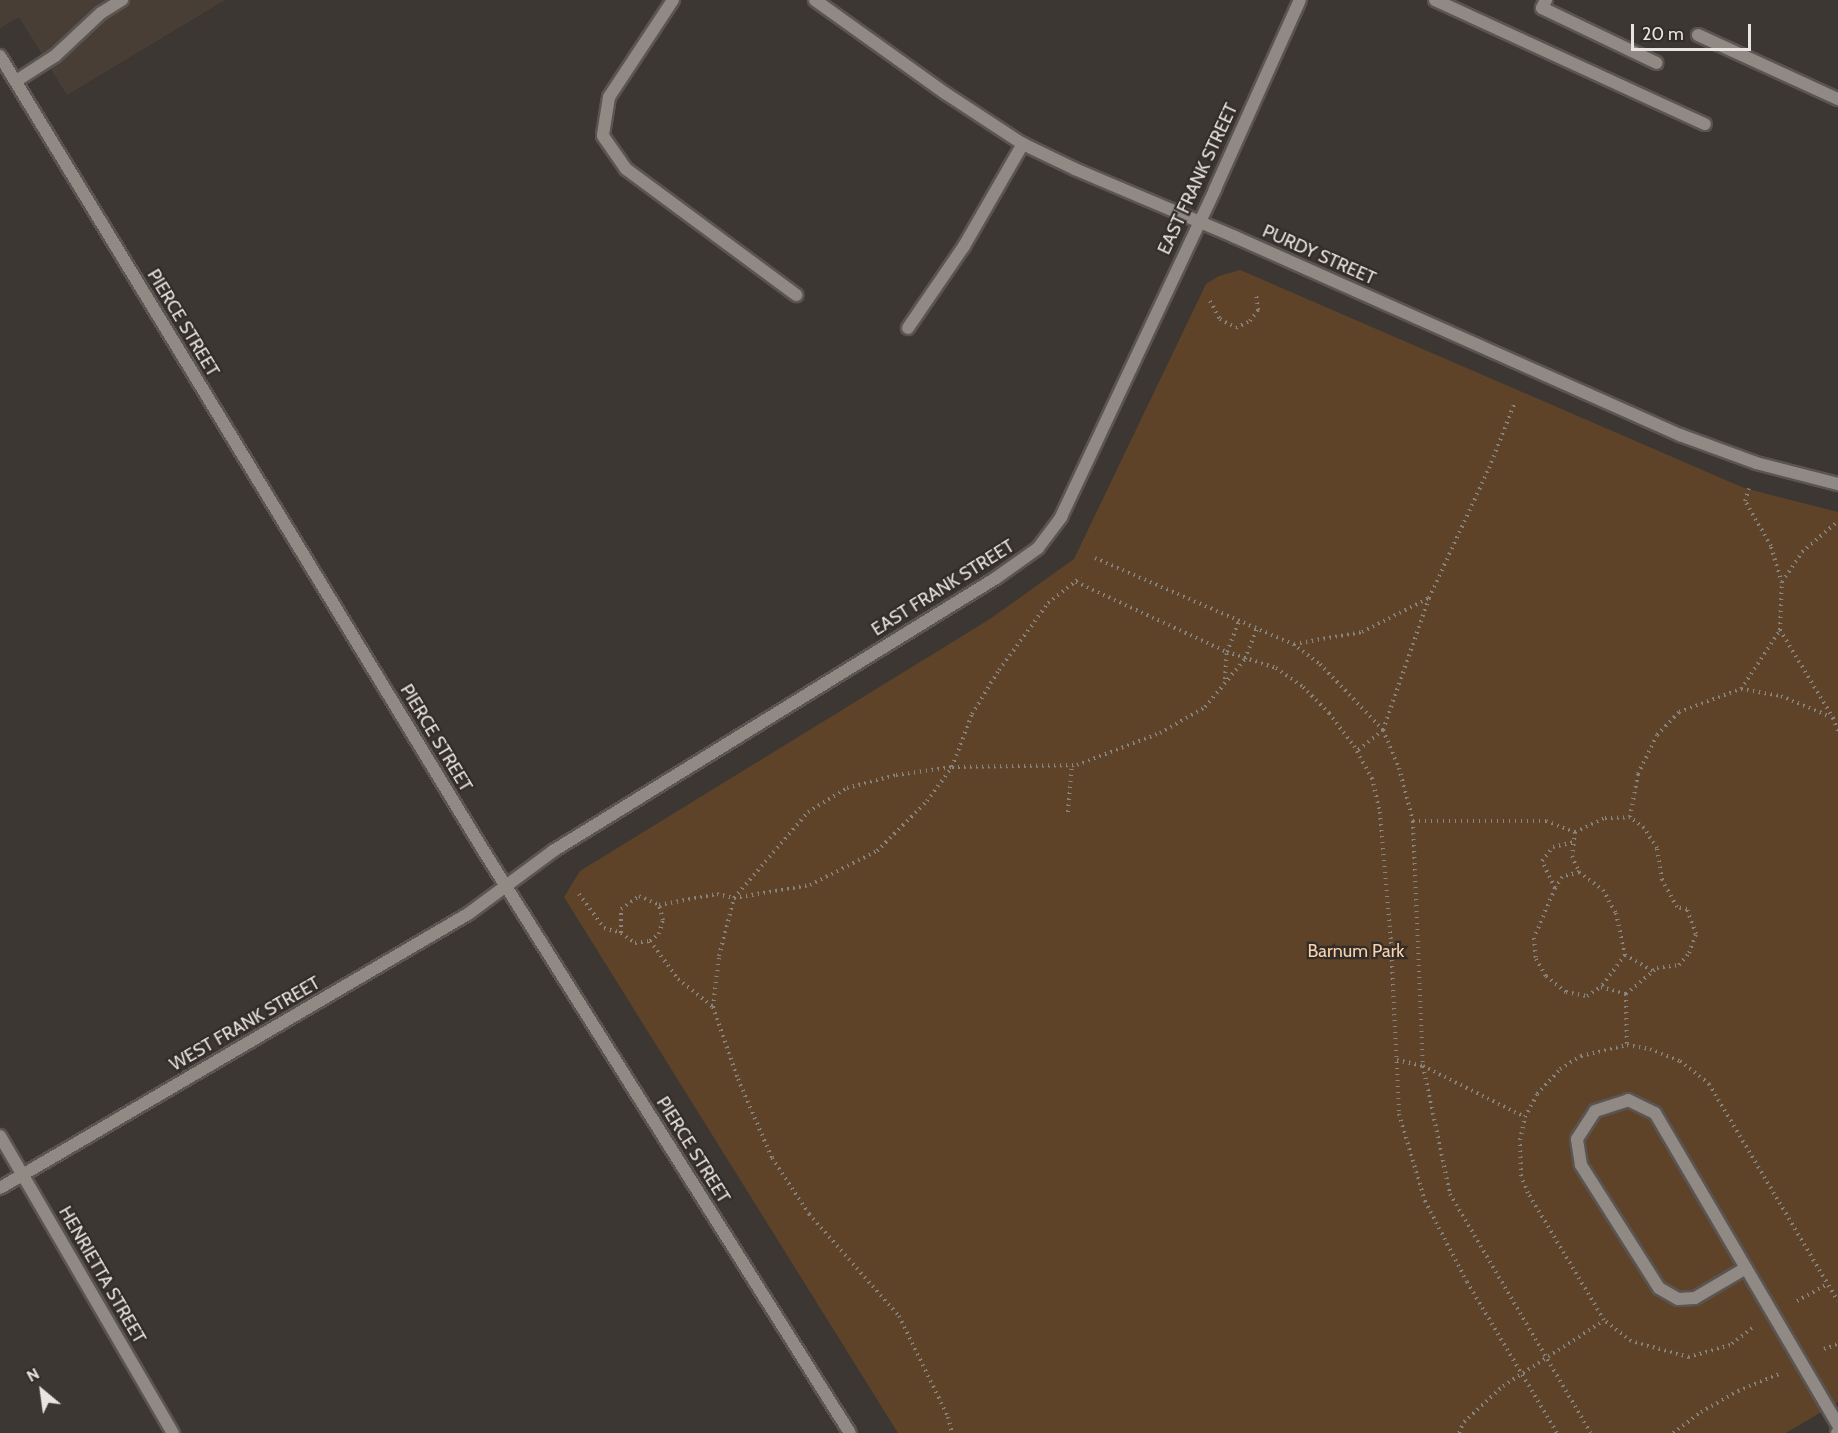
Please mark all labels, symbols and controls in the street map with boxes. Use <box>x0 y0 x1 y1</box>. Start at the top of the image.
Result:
scale bar <box>1634 12 1754 50</box>
text: 20 m <box>1642 23 1684 45</box>
street label: EAST FRANK STREET <box>1154 100 1242 258</box>
street label: PURDY STREET <box>1259 220 1379 290</box>
street label: PIERCE STREET <box>143 265 223 381</box>
street label: EAST FRANK STREET <box>868 535 1018 641</box>
street label: PIERCE STREET <box>396 680 476 796</box>
park label: Barnum Park <box>1308 940 1404 962</box>
street label: WEST FRANK STREET <box>166 972 324 1076</box>
street label: PIERCE STREET <box>652 1093 734 1207</box>
street label: HENRIETTA STREET <box>54 1203 150 1347</box>
north arrow <box>12 1361 72 1421</box>
text: N <box>23 1364 43 1386</box>

